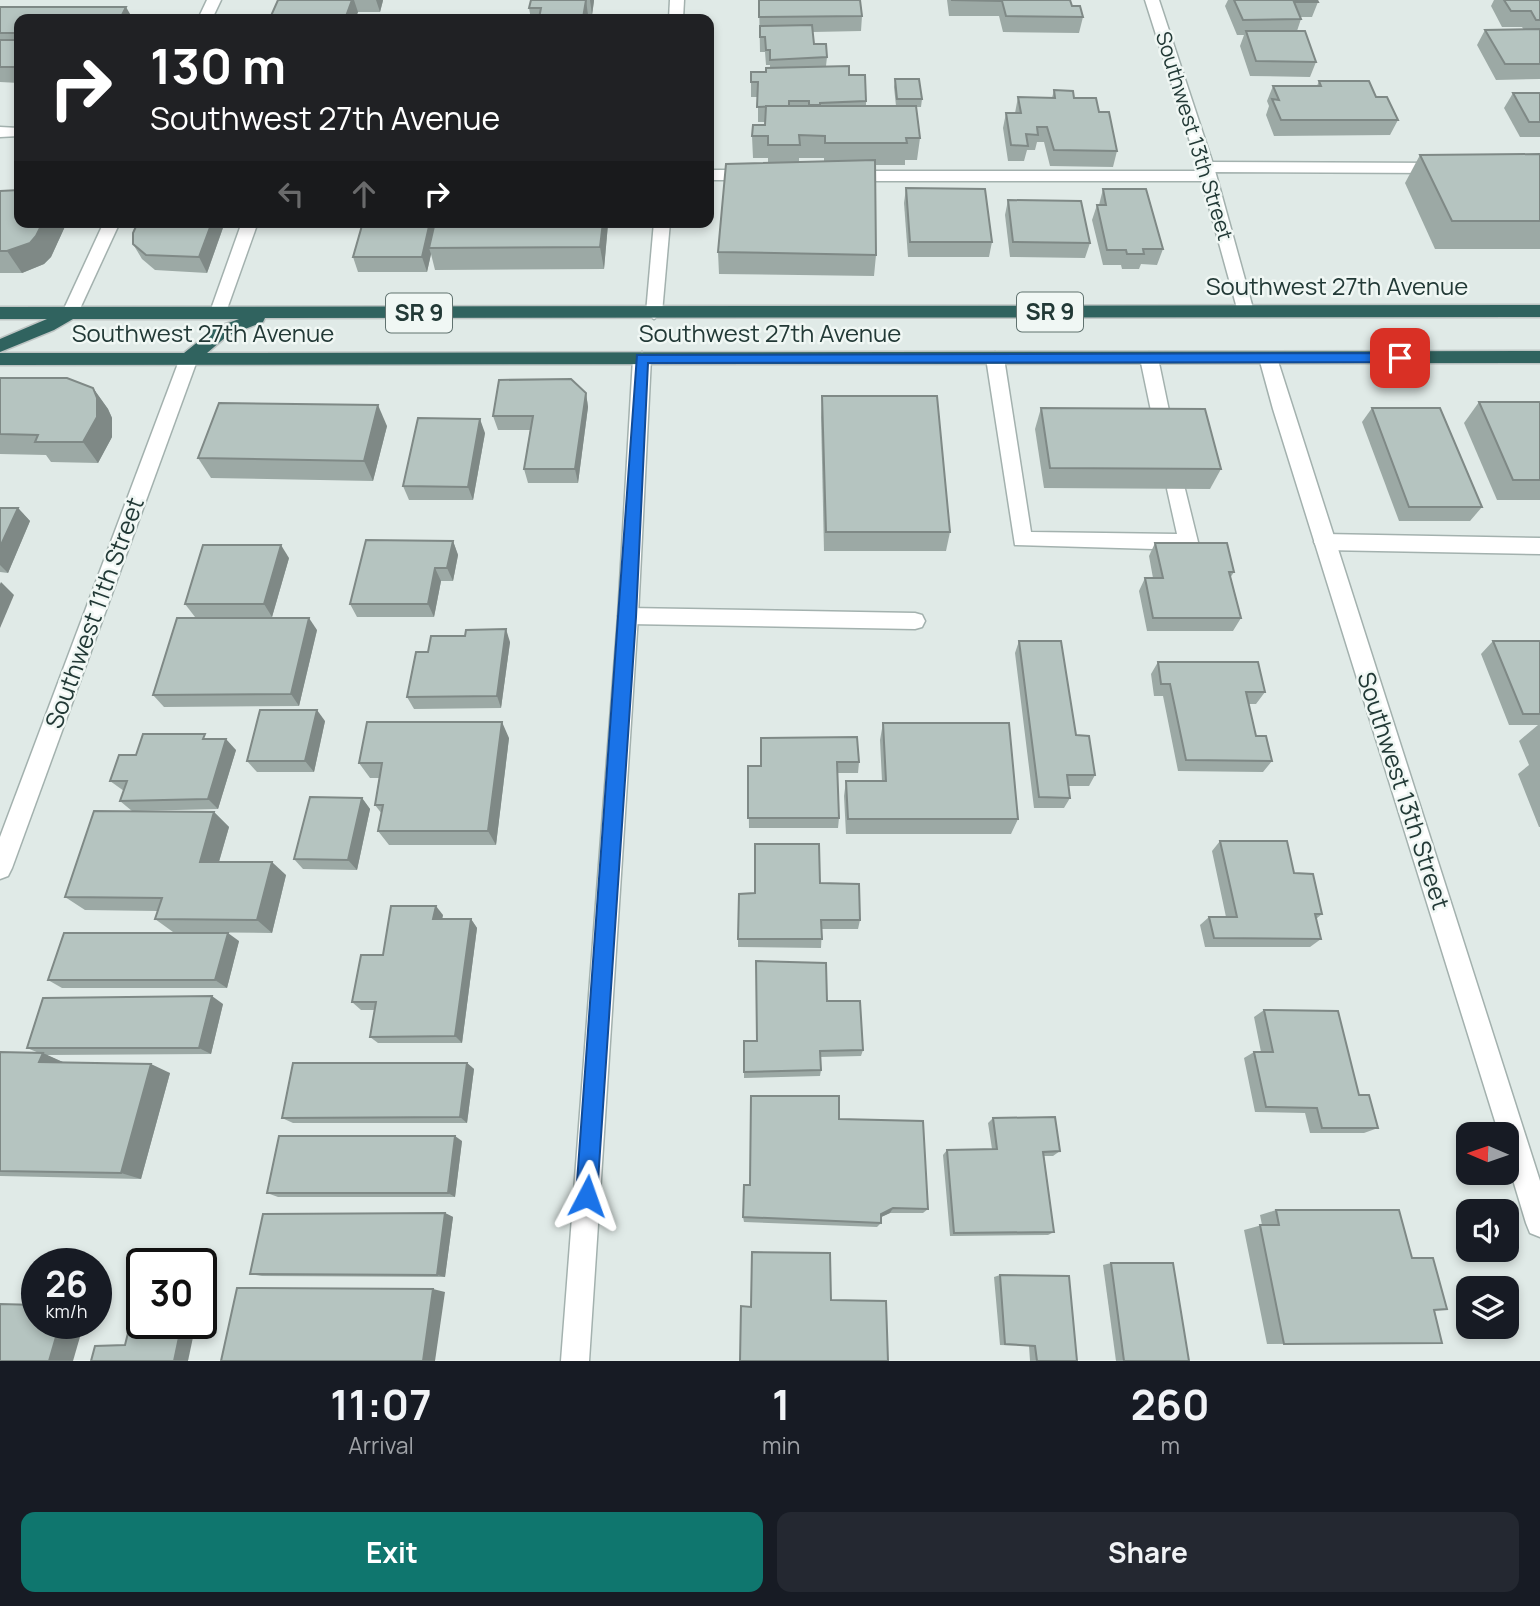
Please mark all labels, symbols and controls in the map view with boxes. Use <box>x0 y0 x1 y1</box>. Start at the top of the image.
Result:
street label: Southwest 13th Street <box>1150 28 1240 244</box>
text: 130 m <box>150 32 286 99</box>
icon: right <box>35 42 126 133</box>
text: Southwest 27th Avenue <box>150 96 500 140</box>
icon: left <box>272 175 310 213</box>
icon: ahead <box>345 175 383 213</box>
icon: right <box>418 175 456 213</box>
street label: Southwest 27th Avenue <box>1206 269 1468 302</box>
road number: SR 9 <box>1017 292 1083 332</box>
road number: SR 9 <box>386 294 452 332</box>
street label: Southwest 27th Avenue <box>72 316 334 349</box>
street label: Southwest 27th Avenue <box>639 316 901 349</box>
pin <box>1370 328 1430 388</box>
icon: arrive <box>1381 339 1419 377</box>
street label: Southwest 11th Street <box>36 492 151 733</box>
street label: Southwest 13th Street <box>1350 668 1458 914</box>
north arrow <box>1456 1122 1519 1185</box>
map controls <box>1456 1122 1519 1339</box>
position arrow <box>550 1159 624 1233</box>
button: sound <box>1456 1199 1519 1262</box>
speed limit sign: 30 <box>126 1248 217 1339</box>
text: 26 <box>45 1260 88 1308</box>
button: layers <box>1456 1276 1519 1339</box>
text: km/h <box>46 1299 87 1323</box>
text: 11:07 <box>330 1375 432 1433</box>
text: 1 <box>772 1375 790 1433</box>
text: 260 <box>1131 1375 1210 1433</box>
text: Arrival <box>348 1429 414 1461</box>
text: min <box>762 1429 801 1461</box>
text: m <box>1160 1429 1180 1461</box>
button: Exit <box>21 1512 763 1592</box>
button: Share <box>777 1512 1519 1592</box>

